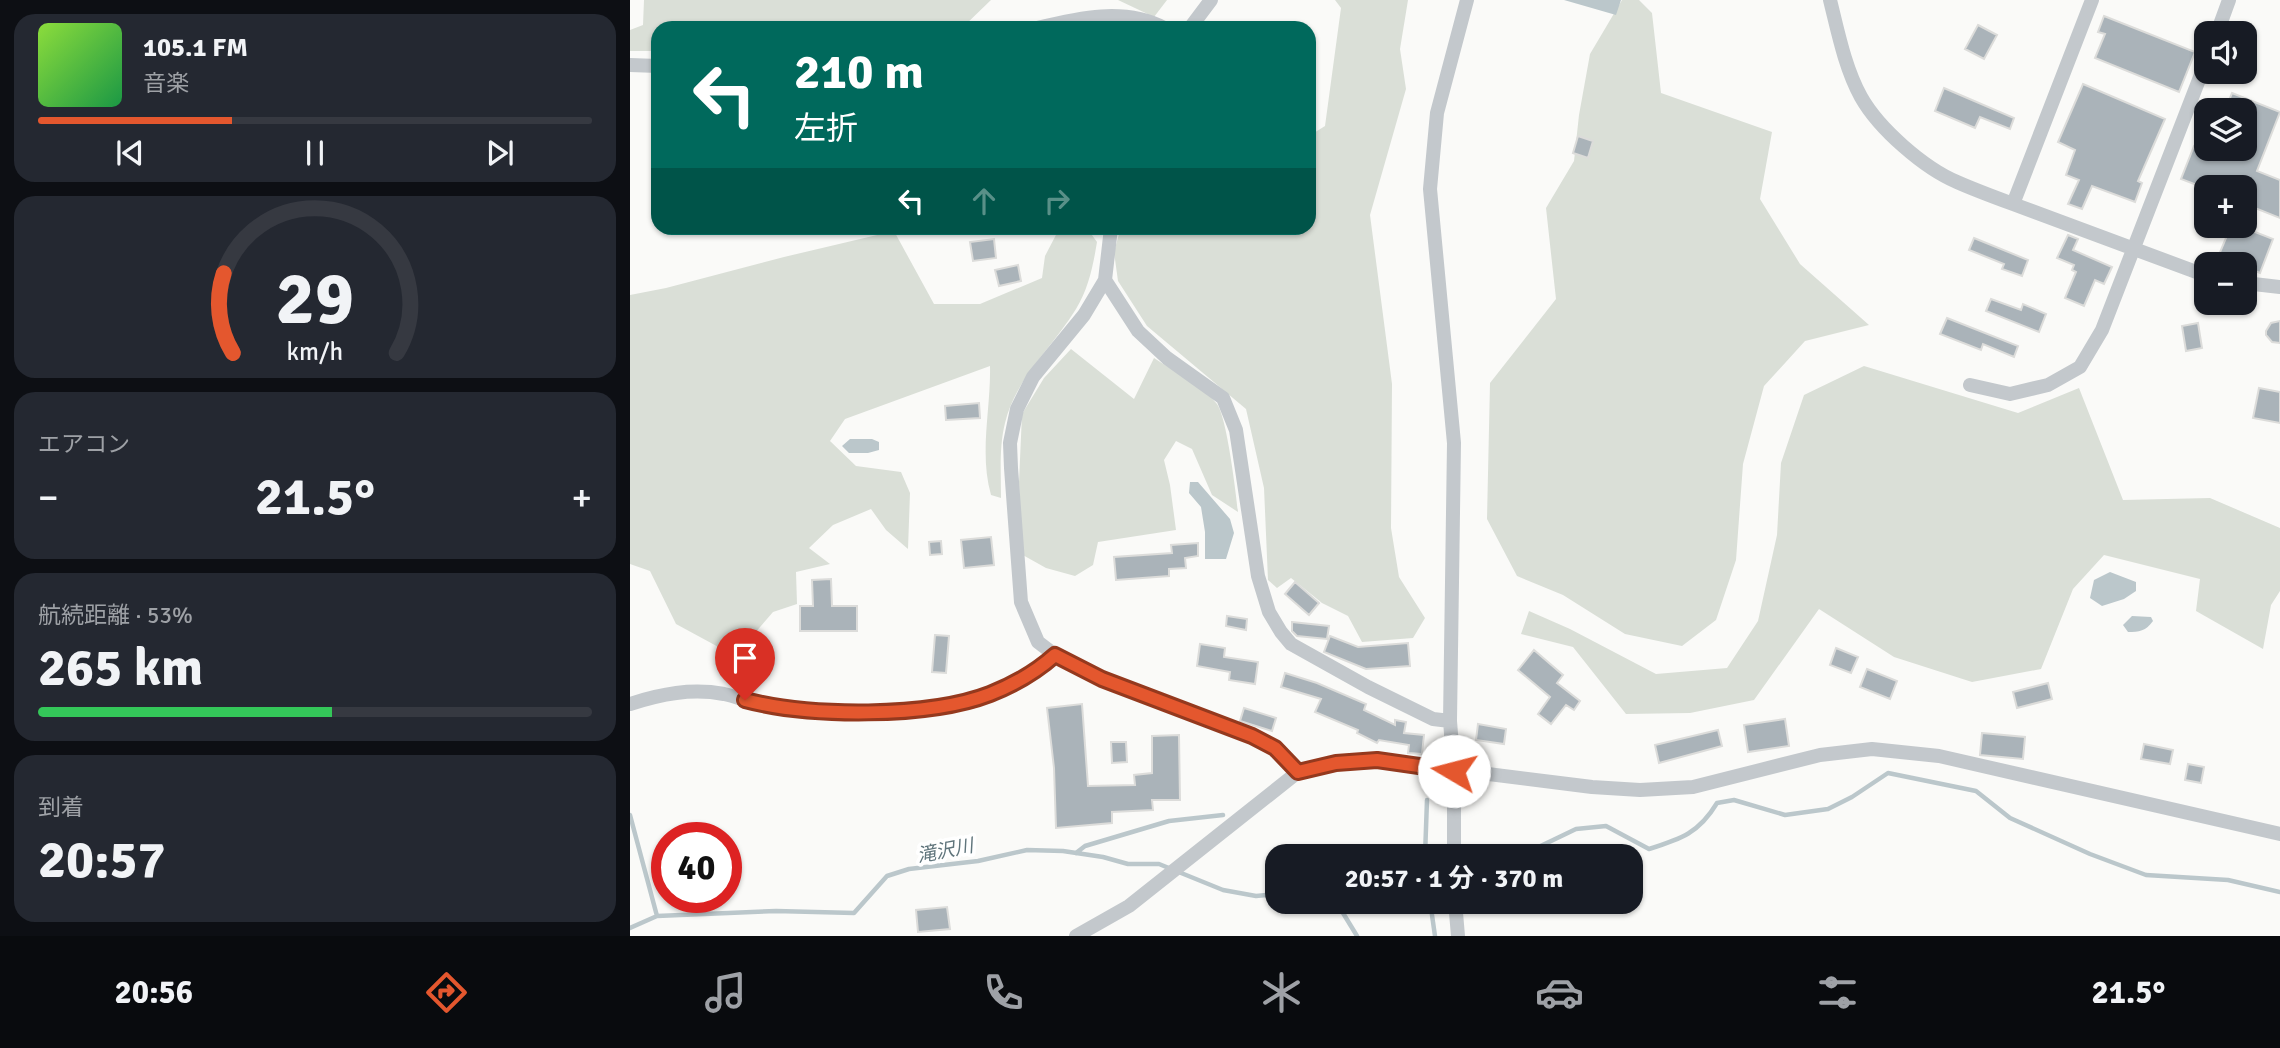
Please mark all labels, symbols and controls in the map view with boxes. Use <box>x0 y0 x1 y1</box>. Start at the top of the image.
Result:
map controls <box>2194 21 2257 315</box>
button: sound <box>2194 21 2257 84</box>
text: 105.1 FM <box>143 32 248 64</box>
text: 210 m <box>794 42 924 102</box>
icon: left <box>679 49 770 140</box>
text: 音楽 <box>143 69 189 98</box>
button: layers <box>2194 98 2257 161</box>
text: 左折 <box>794 109 858 148</box>
icon: previous <box>111 134 149 172</box>
icon: pause <box>296 134 334 172</box>
icon: next <box>481 134 519 172</box>
button: + <box>2194 175 2257 238</box>
icon: left <box>892 182 930 220</box>
icon: ahead <box>965 182 1003 220</box>
icon: right <box>1038 182 1076 220</box>
button: − <box>2194 252 2257 315</box>
text: 29 <box>276 255 354 344</box>
text: km/h <box>287 335 343 366</box>
text: エアコン <box>38 430 130 459</box>
text: 21.5° <box>255 465 375 529</box>
text: − <box>38 474 59 521</box>
text: + <box>571 474 592 521</box>
text: 航続距離 · 53% <box>38 601 193 630</box>
pin <box>715 628 775 700</box>
text: 265 km <box>38 636 203 700</box>
icon: arrive <box>726 639 764 677</box>
position arrow <box>1417 734 1491 808</box>
text: 到着 <box>38 793 84 822</box>
speed limit sign: 40 <box>651 822 742 913</box>
text: 20:57 <box>38 828 166 892</box>
water label: 滝沢川 <box>915 833 977 868</box>
text: 20:57 · 1 分 · 370 m <box>1345 863 1563 895</box>
icon: directions <box>422 968 471 1017</box>
icon: music <box>701 968 750 1017</box>
icon: phone <box>979 968 1028 1017</box>
icon: climate <box>1257 968 1306 1017</box>
icon: car <box>1535 968 1584 1017</box>
icon: filters <box>1813 968 1862 1017</box>
text: 20:56 <box>115 973 193 1012</box>
text: 21.5° <box>2092 973 2165 1012</box>

